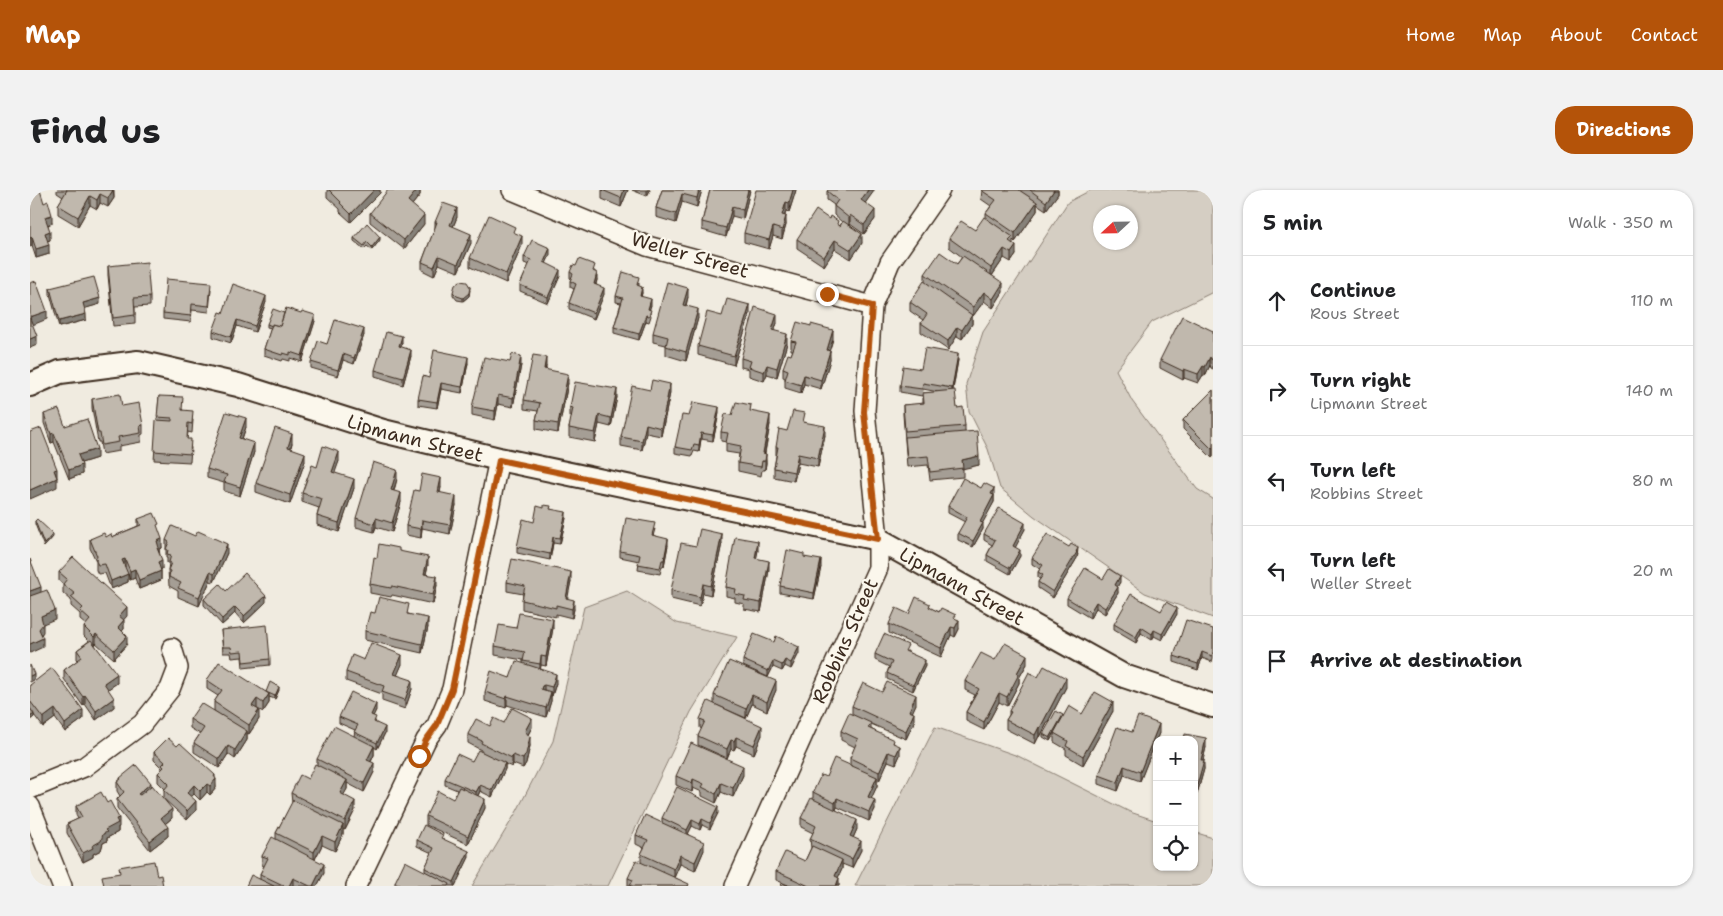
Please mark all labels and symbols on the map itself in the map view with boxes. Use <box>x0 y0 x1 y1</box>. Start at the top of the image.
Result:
north arrow <box>1093 205 1138 250</box>
street label: Weller Street <box>628 226 752 284</box>
route end <box>816 283 839 306</box>
street label: Lipmann Street <box>344 408 486 467</box>
street label: Lipmann Street <box>895 541 1029 631</box>
street label: Robbins Street <box>806 574 884 708</box>
route start <box>408 745 431 768</box>

